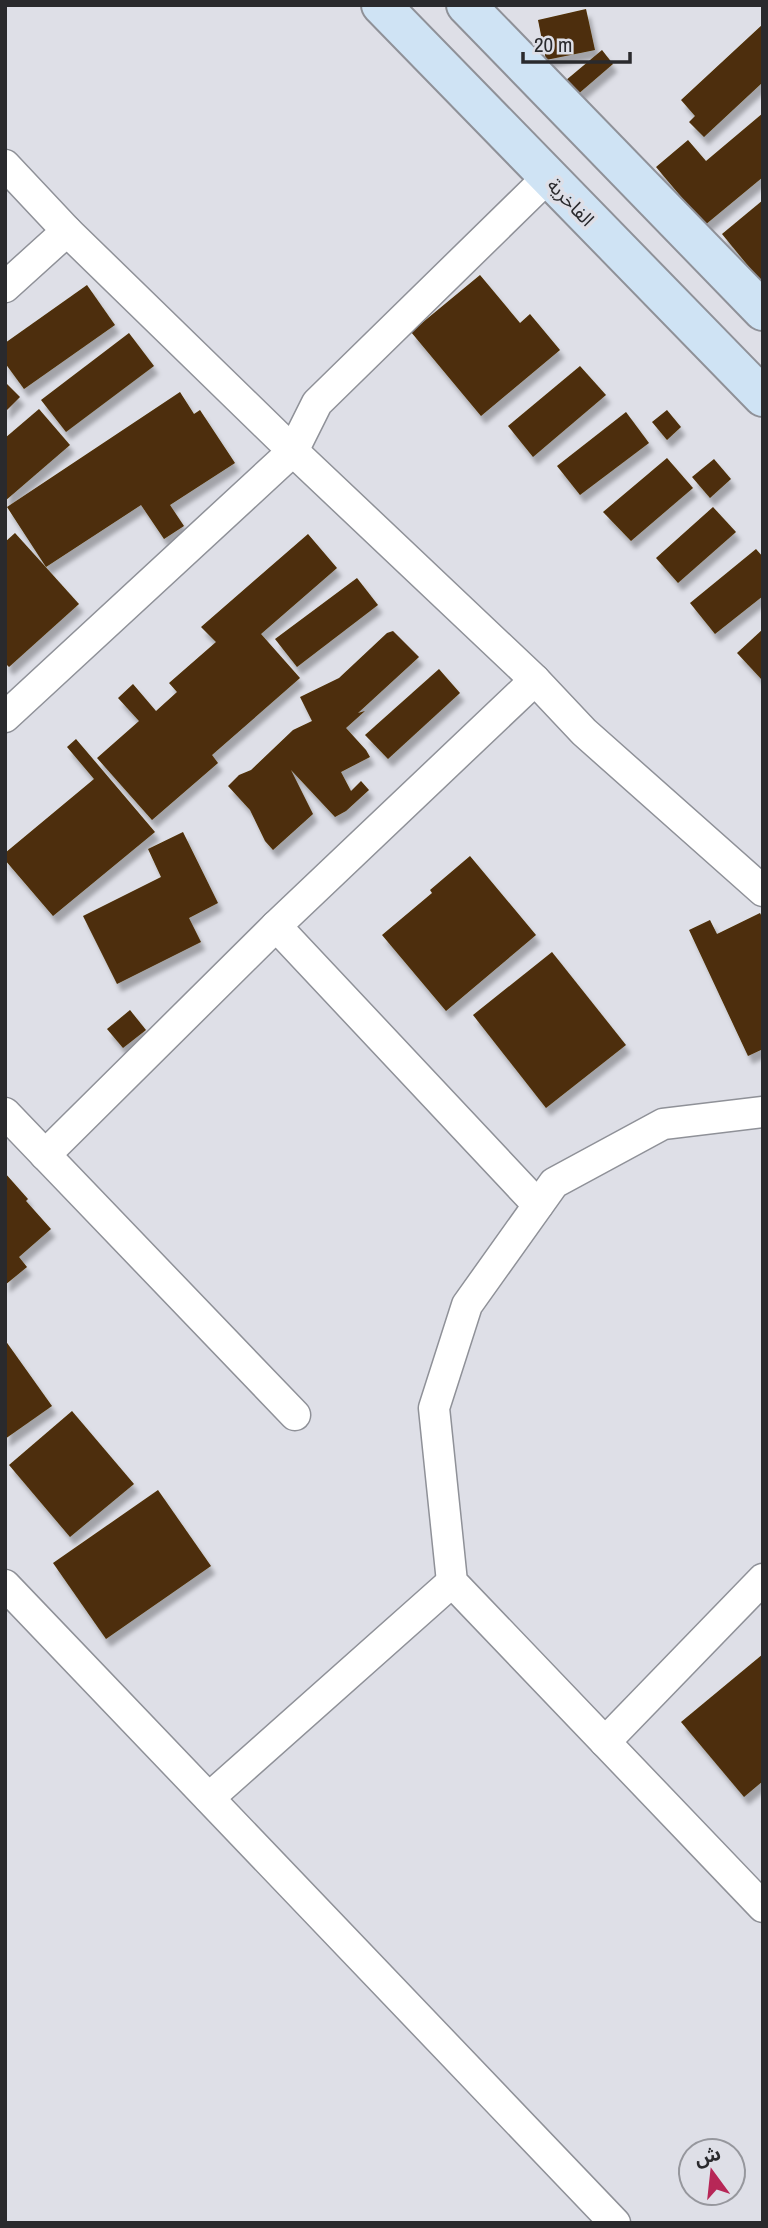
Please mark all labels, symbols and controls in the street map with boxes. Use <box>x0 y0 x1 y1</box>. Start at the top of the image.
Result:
scale bar <box>523 21 630 65</box>
text: 20 m <box>534 30 572 59</box>
street label: الفاخرية <box>542 172 600 232</box>
north arrow <box>677 2137 747 2207</box>
text: ش <box>692 2140 724 2172</box>

